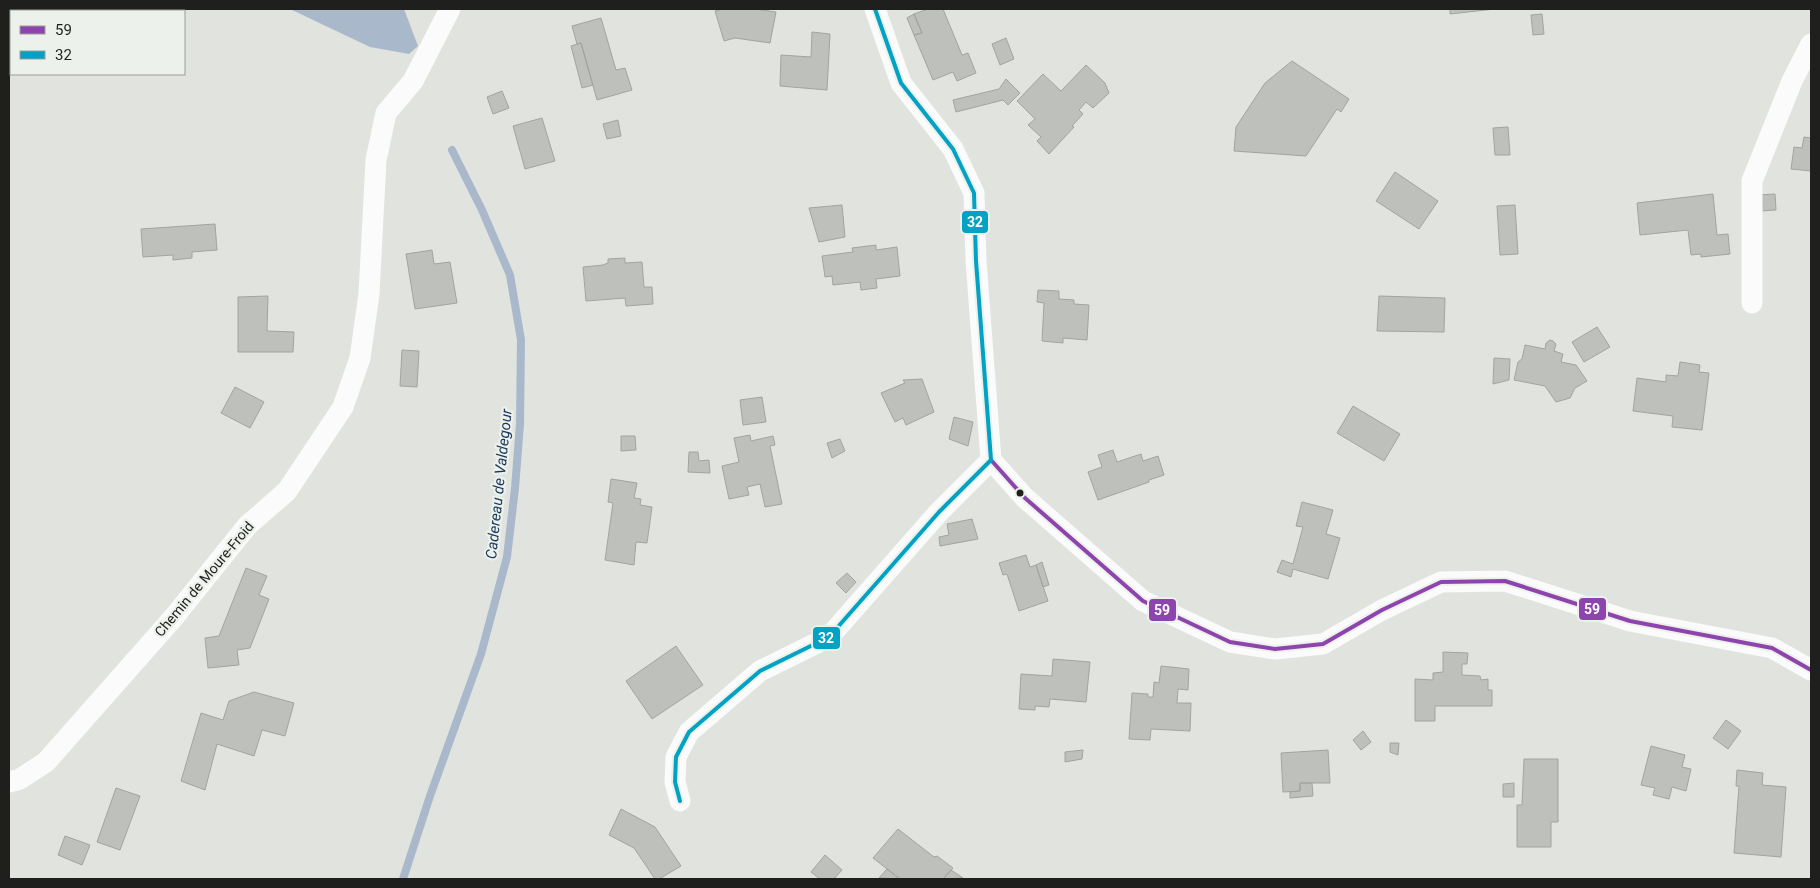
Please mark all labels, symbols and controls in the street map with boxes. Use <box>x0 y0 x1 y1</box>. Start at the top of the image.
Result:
legend <box>10 10 185 75</box>
text: 59 <box>55 21 72 39</box>
text: 32 <box>55 46 72 64</box>
line badge: 32 <box>961 210 989 234</box>
text: 32 <box>967 214 983 230</box>
water label: Cadereau de Valdegour <box>482 407 516 560</box>
unlabelled marker <box>1015 488 1025 498</box>
street label: Chemin de Moure-Froid <box>151 518 257 640</box>
line badge: 59 <box>1578 597 1607 621</box>
line badge: 59 <box>1148 598 1177 622</box>
text: 59 <box>1584 601 1600 617</box>
text: 59 <box>1154 602 1170 618</box>
line badge: 32 <box>812 626 841 650</box>
text: 32 <box>818 630 834 646</box>

